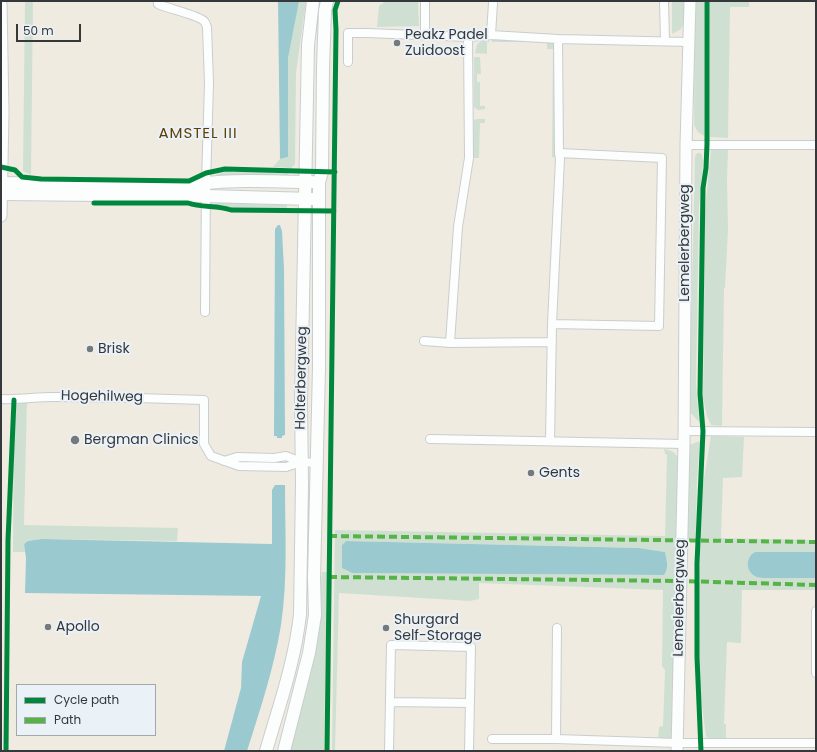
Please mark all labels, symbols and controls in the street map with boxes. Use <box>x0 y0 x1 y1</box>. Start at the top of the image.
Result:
scale bar <box>18 16 83 42</box>
text: 50 m <box>23 22 54 39</box>
place label: Peakz Padel Zuidoost <box>405 27 488 60</box>
marker: Peakz Padel Zuidoost <box>392 38 402 48</box>
district label: AMSTEL III <box>158 125 238 143</box>
street label: Lemelerbergweg <box>677 184 693 302</box>
street label: Holterbergweg <box>293 326 311 430</box>
place label: Brisk <box>98 341 130 357</box>
marker: Brisk <box>85 344 95 354</box>
street label: Hogehilweg <box>61 388 143 406</box>
place label: Bergman Clinics <box>84 432 198 448</box>
marker: Bergman Clinics <box>69 434 81 446</box>
place label: Gents <box>539 465 580 481</box>
marker: Gents <box>526 468 536 478</box>
street label: Lemelerbergweg <box>671 539 689 657</box>
place label: Shurgard Self-Storage <box>394 612 482 644</box>
place label: Apollo <box>56 619 100 635</box>
marker: Apollo <box>43 622 53 632</box>
marker: Shurgard Self-Storage <box>381 623 391 633</box>
legend <box>16 684 156 736</box>
text: Cycle path <box>54 691 119 708</box>
text: Path <box>54 711 81 728</box>

